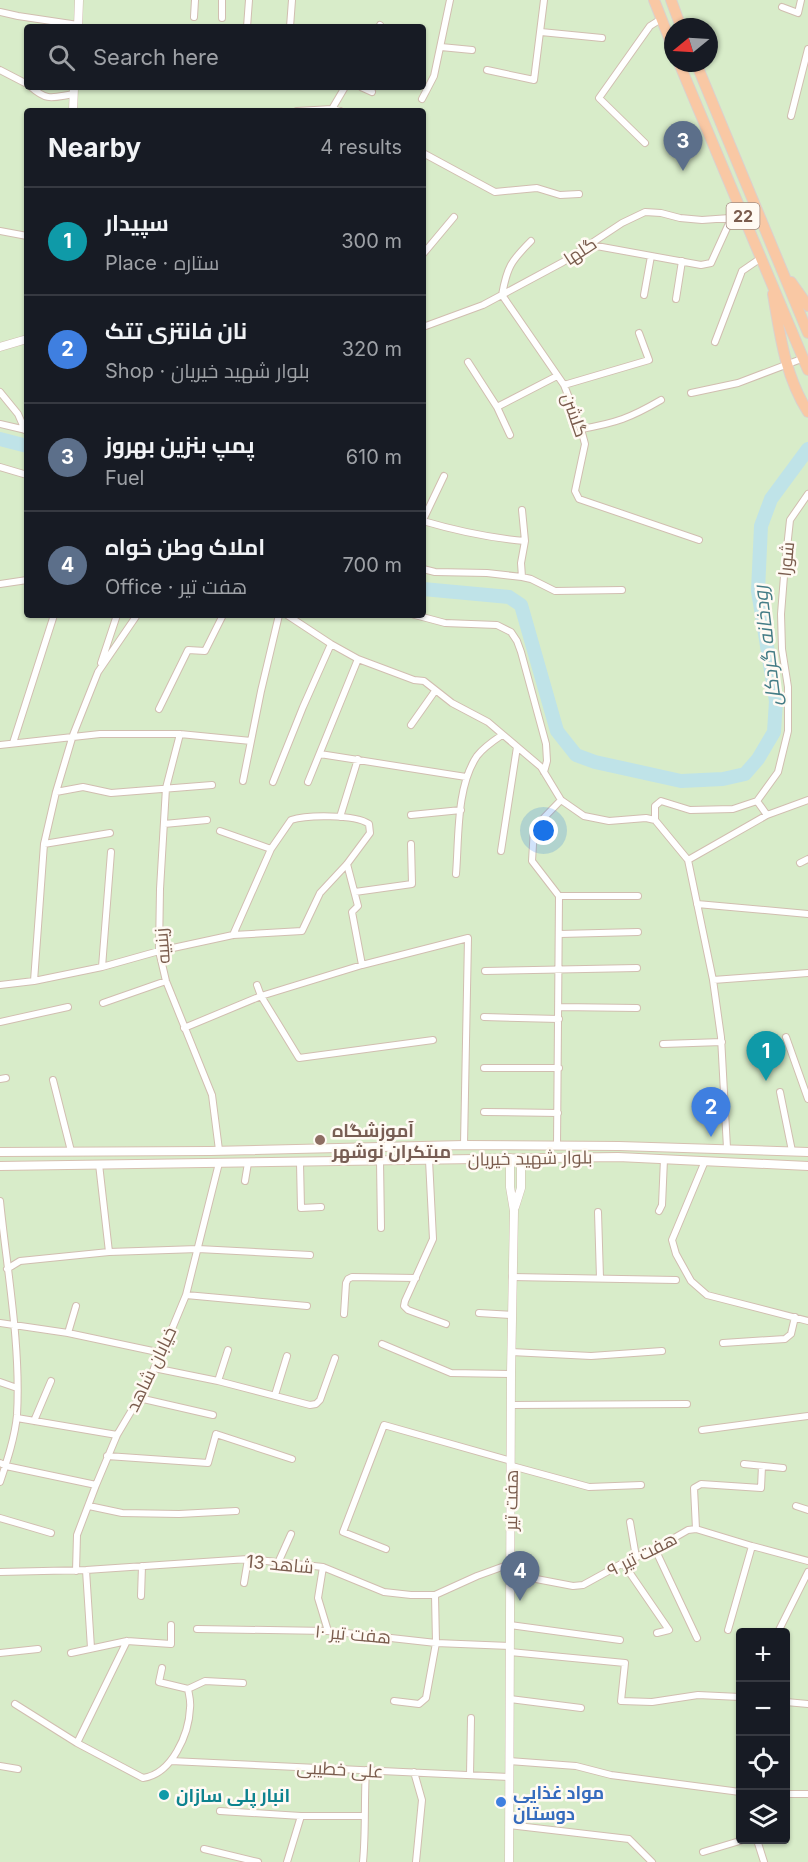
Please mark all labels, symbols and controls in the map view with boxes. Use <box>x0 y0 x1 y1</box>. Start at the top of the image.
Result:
north arrow <box>664 18 718 72</box>
search box <box>24 24 426 90</box>
icon: search <box>45 41 78 74</box>
text: Search here <box>93 44 219 70</box>
pin: 3 <box>664 122 702 171</box>
text: Nearby <box>48 132 141 163</box>
text: 4 results <box>320 135 402 159</box>
road number: 22 <box>726 203 760 229</box>
text: سپیدار <box>105 210 169 236</box>
text: 1 <box>63 229 72 253</box>
text: 300 m <box>341 229 402 253</box>
street label: گلها <box>560 233 601 270</box>
text: Place · ستاره <box>105 251 219 275</box>
text: نان فانتزی تتک <box>105 318 247 344</box>
text: 2 <box>61 337 74 361</box>
text: 320 m <box>342 337 402 361</box>
text: Shop · بلوار شهید خیریان <box>105 359 310 383</box>
street label: گلشن <box>557 390 592 440</box>
text: پمپ بنزین بهروز <box>105 432 255 458</box>
text: 3 <box>61 445 74 469</box>
text: 610 m <box>346 445 402 469</box>
text: Fuel <box>105 466 144 490</box>
text: املاک وطن خواه <box>105 534 265 560</box>
street label: شورا <box>774 541 799 578</box>
text: 4 <box>61 553 74 577</box>
text: 700 m <box>343 553 402 577</box>
text: Office · هفت تیر <box>105 575 247 599</box>
water label: رودخانه گردکل <box>748 583 786 708</box>
your location <box>529 816 558 845</box>
street label: زینبیه <box>150 927 175 965</box>
pin: 1 <box>746 1032 786 1081</box>
pin: 2 <box>692 1088 730 1137</box>
place label: آموزشگاه مبتکران نوشهر <box>331 1120 451 1163</box>
marker: آموزشگاه مبتکران نوشهر <box>313 1133 327 1147</box>
street label: بلوار شهید خیریان <box>467 1146 593 1171</box>
street label: خیابان شاهد <box>121 1323 181 1415</box>
street label: هفت تیر <box>500 1469 523 1532</box>
street label: هفت تیر ۹ <box>604 1528 681 1581</box>
street label: شاهد 13 <box>245 1551 315 1577</box>
pin: 4 <box>500 1552 540 1601</box>
street label: هفت تیر ۱۰ <box>314 1620 392 1649</box>
map controls <box>736 1628 790 1844</box>
button: + <box>736 1628 790 1682</box>
button: − <box>736 1682 790 1736</box>
button: locate <box>736 1736 790 1790</box>
street label: علی خطیبی <box>296 1756 384 1783</box>
place label: مواد غذایی دوستان <box>513 1782 604 1825</box>
place label: انبار پلی سازان <box>176 1785 290 1808</box>
marker: انبار پلی سازان <box>157 1788 171 1802</box>
button: layers <box>736 1790 790 1844</box>
marker: مواد غذایی دوستان <box>494 1795 508 1809</box>

